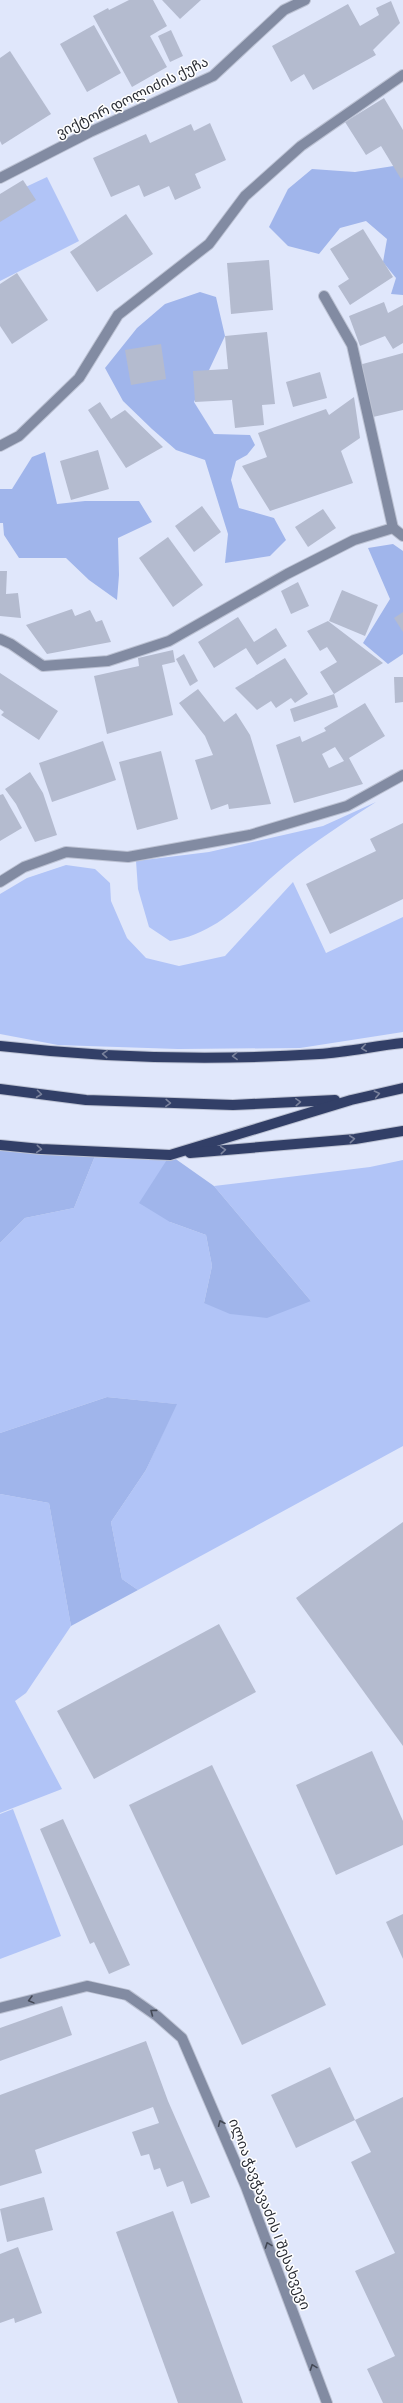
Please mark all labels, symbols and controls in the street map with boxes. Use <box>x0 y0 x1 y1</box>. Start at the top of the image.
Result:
street label: ვიქტორ დოლიძის ქუჩა <box>53 52 212 144</box>
one-way arrow <box>361 1043 367 1052</box>
one-way arrow <box>102 1050 108 1059</box>
one-way arrow <box>232 1052 238 1060</box>
one-way arrow <box>36 1089 42 1098</box>
one-way arrow <box>374 1090 380 1098</box>
one-way arrow <box>295 1098 301 1107</box>
one-way arrow <box>165 1099 171 1107</box>
one-way arrow <box>349 1135 355 1144</box>
one-way arrow <box>36 1144 42 1153</box>
one-way arrow <box>220 1146 226 1155</box>
one-way arrow <box>28 1996 34 2004</box>
one-way arrow <box>150 2010 157 2017</box>
street label: ილია ჭავჭავაძის I შესახვევი <box>223 2116 315 2313</box>
one-way arrow <box>217 2120 225 2127</box>
one-way arrow <box>264 2241 272 2248</box>
one-way arrow <box>309 2363 317 2370</box>

